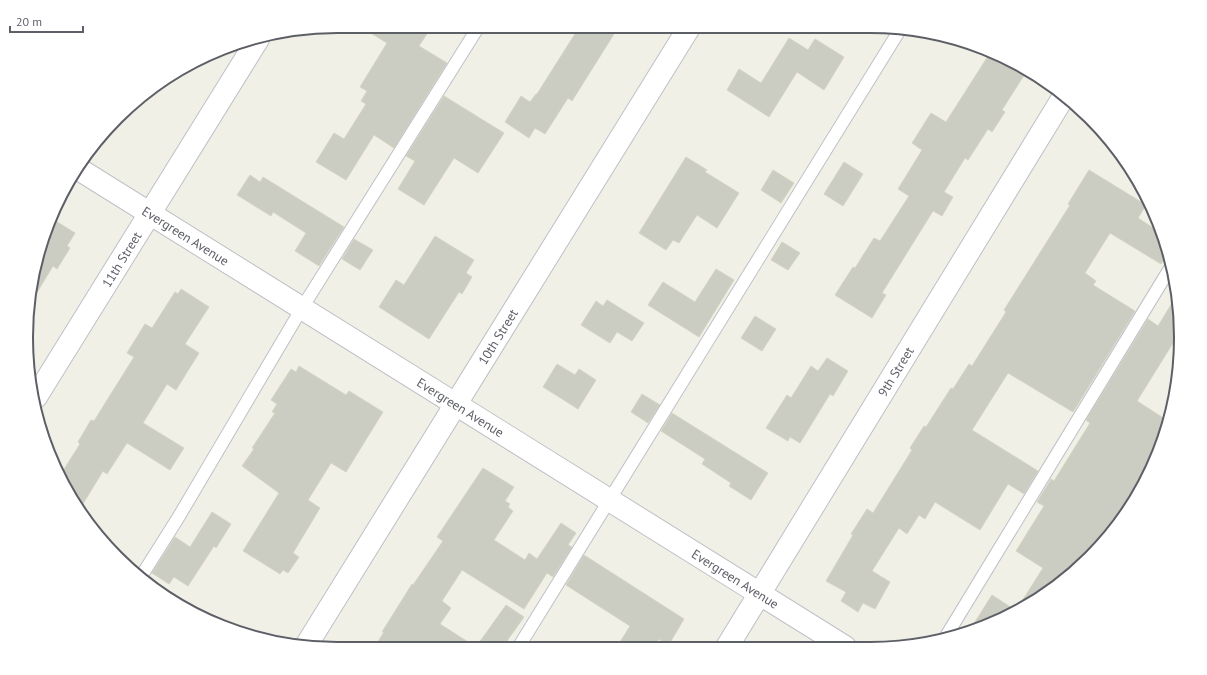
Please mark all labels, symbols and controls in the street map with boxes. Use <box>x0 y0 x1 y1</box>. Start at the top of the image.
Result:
scale bar <box>10 8 83 34</box>
text: 20 m <box>16 14 42 29</box>
street label: Evergreen Avenue <box>139 202 232 269</box>
street label: 11th Street <box>98 228 145 290</box>
street label: 10th Street <box>474 305 522 368</box>
street label: 9th Street <box>874 343 918 400</box>
street label: Evergreen Avenue <box>414 374 507 441</box>
street label: Evergreen Avenue <box>689 545 782 612</box>

